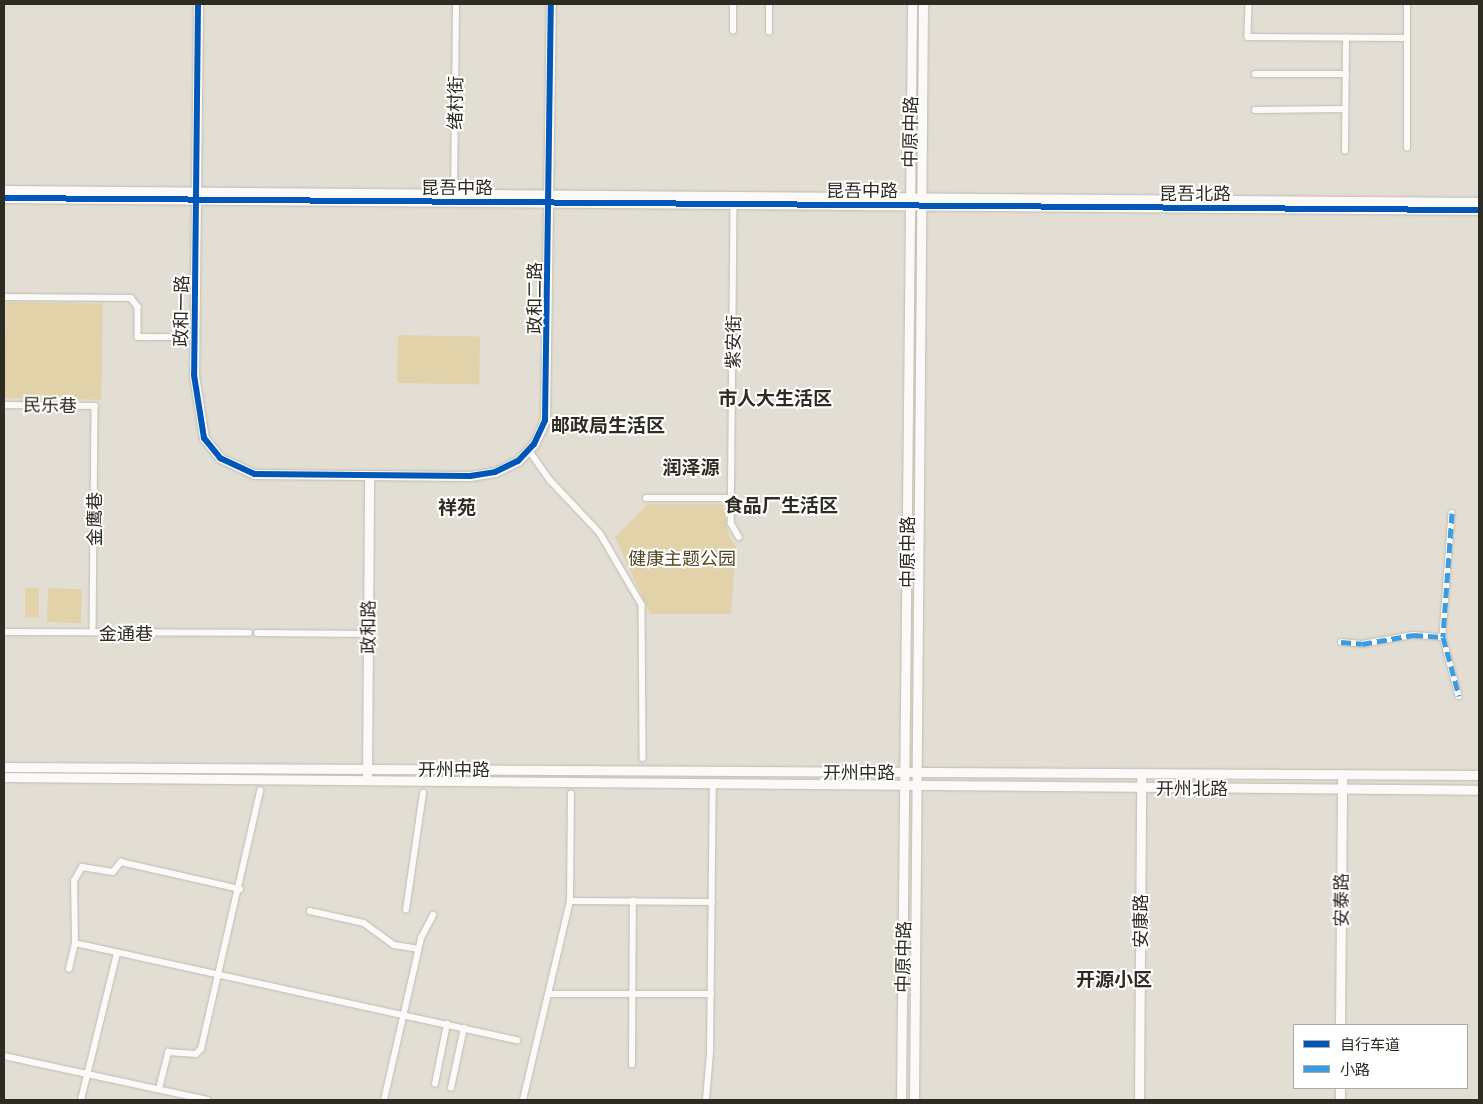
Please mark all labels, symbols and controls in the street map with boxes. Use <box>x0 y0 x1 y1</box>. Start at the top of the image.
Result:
street label: 绪村街 <box>444 76 466 130</box>
street label: 中原中路 <box>899 96 921 168</box>
street label: 昆吾中路 <box>421 176 493 198</box>
street label: 昆吾中路 <box>826 179 898 201</box>
street label: 昆吾北路 <box>1159 182 1231 204</box>
street label: 政和二路 <box>523 262 545 334</box>
street label: 政和一路 <box>170 275 192 347</box>
street label: 紫安街 <box>722 315 744 369</box>
district label: 市人大生活区 <box>718 387 832 409</box>
street label: 民乐巷 <box>23 394 77 416</box>
district label: 邮政局生活区 <box>551 414 665 436</box>
district label: 润泽源 <box>663 456 719 478</box>
street label: 金鹰巷 <box>83 492 105 546</box>
district label: 食品厂生活区 <box>724 494 838 516</box>
district label: 祥苑 <box>438 496 476 518</box>
street label: 中原中路 <box>896 516 918 588</box>
park label: 健康主题公园 <box>628 547 736 569</box>
street label: 政和路 <box>357 600 379 654</box>
street label: 金通巷 <box>99 622 153 644</box>
street label: 开州中路 <box>418 758 490 780</box>
street label: 开州中路 <box>823 761 895 783</box>
street label: 开州北路 <box>1156 777 1228 799</box>
street label: 安泰路 <box>1330 873 1352 927</box>
street label: 安康路 <box>1129 894 1151 948</box>
street label: 中原中路 <box>892 921 914 993</box>
district label: 开源小区 <box>1076 968 1152 990</box>
legend <box>1293 1024 1468 1089</box>
text: 自行车道 <box>1340 1035 1400 1053</box>
text: 小路 <box>1340 1060 1370 1078</box>

